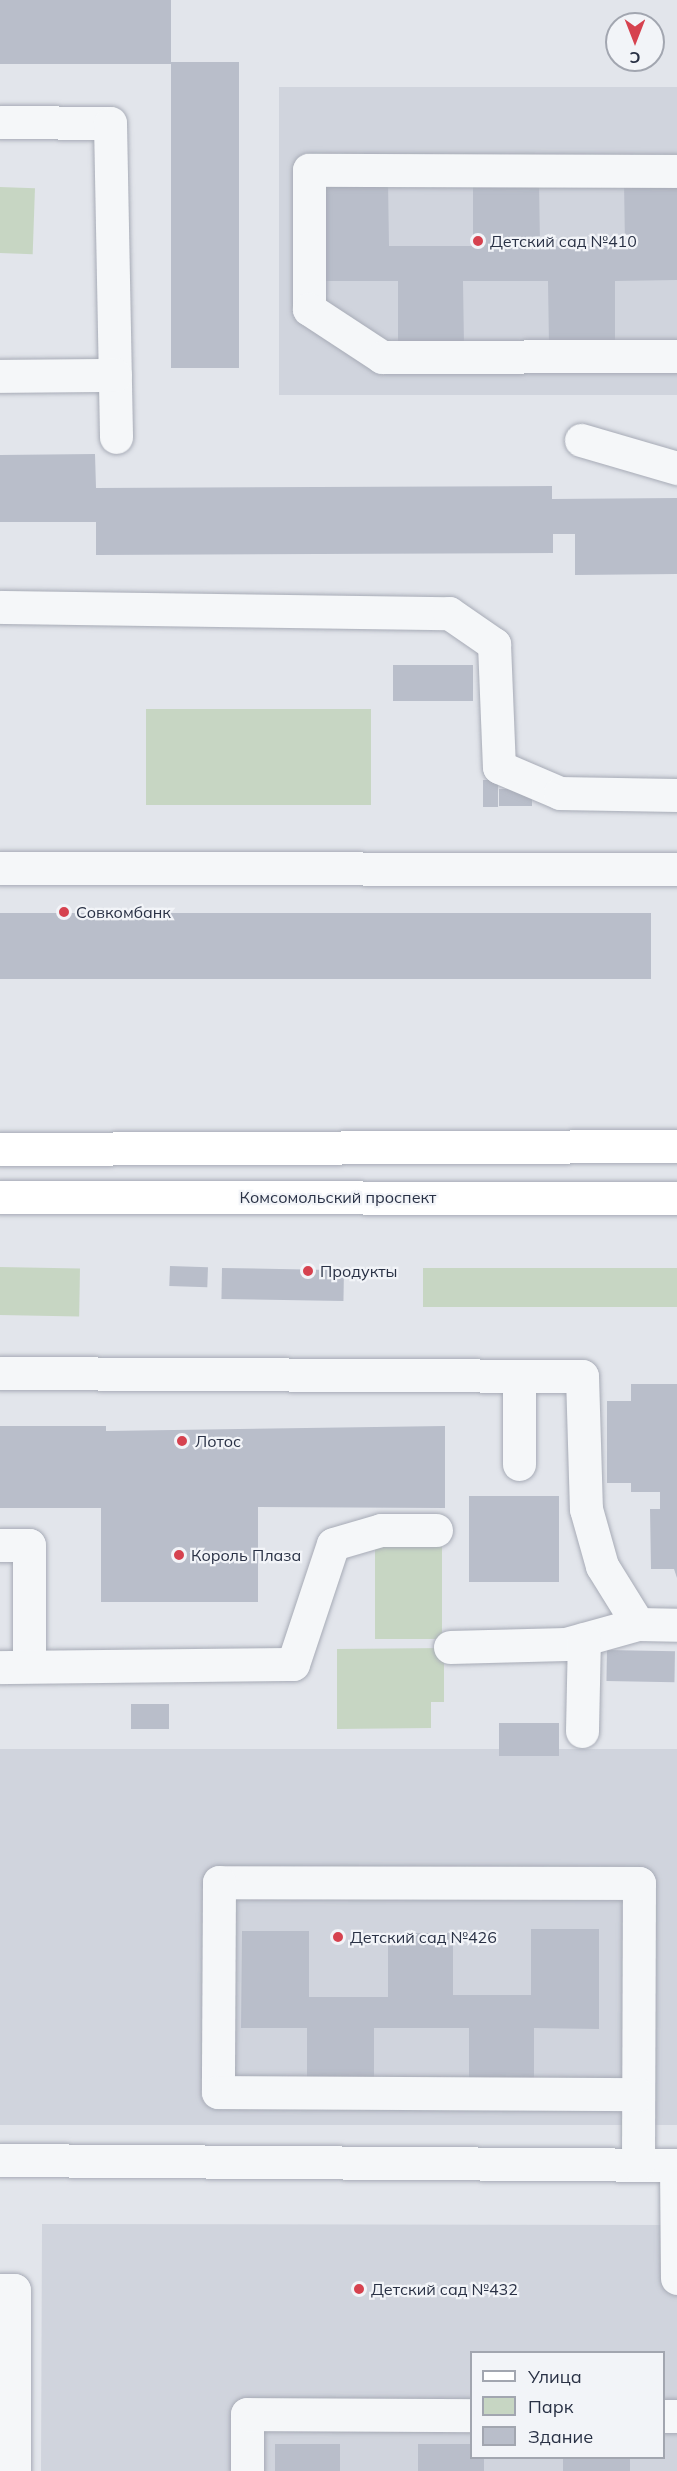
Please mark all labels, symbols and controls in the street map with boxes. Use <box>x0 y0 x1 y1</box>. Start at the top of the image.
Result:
north arrow <box>605 12 665 72</box>
text: С <box>630 48 640 68</box>
place label: Детский сад №410 <box>490 231 637 251</box>
marker: Детский сад №410 <box>471 234 485 248</box>
place label: Совкомбанк <box>76 902 171 922</box>
marker: Совкомбанк <box>57 905 71 919</box>
street label: Комсомольский проспект <box>240 1187 436 1207</box>
place label: Продукты <box>320 1261 397 1281</box>
marker: Продукты <box>301 1264 315 1278</box>
place label: Лотос <box>195 1431 241 1451</box>
marker: Лотос <box>173 1432 191 1450</box>
place label: Король Плаза <box>191 1545 301 1565</box>
marker: Король Плаза <box>172 1548 186 1562</box>
place label: Детский сад №426 <box>350 1927 497 1947</box>
marker: Детский сад №426 <box>331 1930 345 1944</box>
place label: Детский сад №432 <box>371 2279 518 2299</box>
marker: Детский сад №432 <box>352 2282 366 2296</box>
legend <box>470 2351 665 2459</box>
text: Улица <box>528 2365 582 2388</box>
text: Парк <box>528 2395 573 2418</box>
text: Здание <box>528 2425 593 2448</box>

